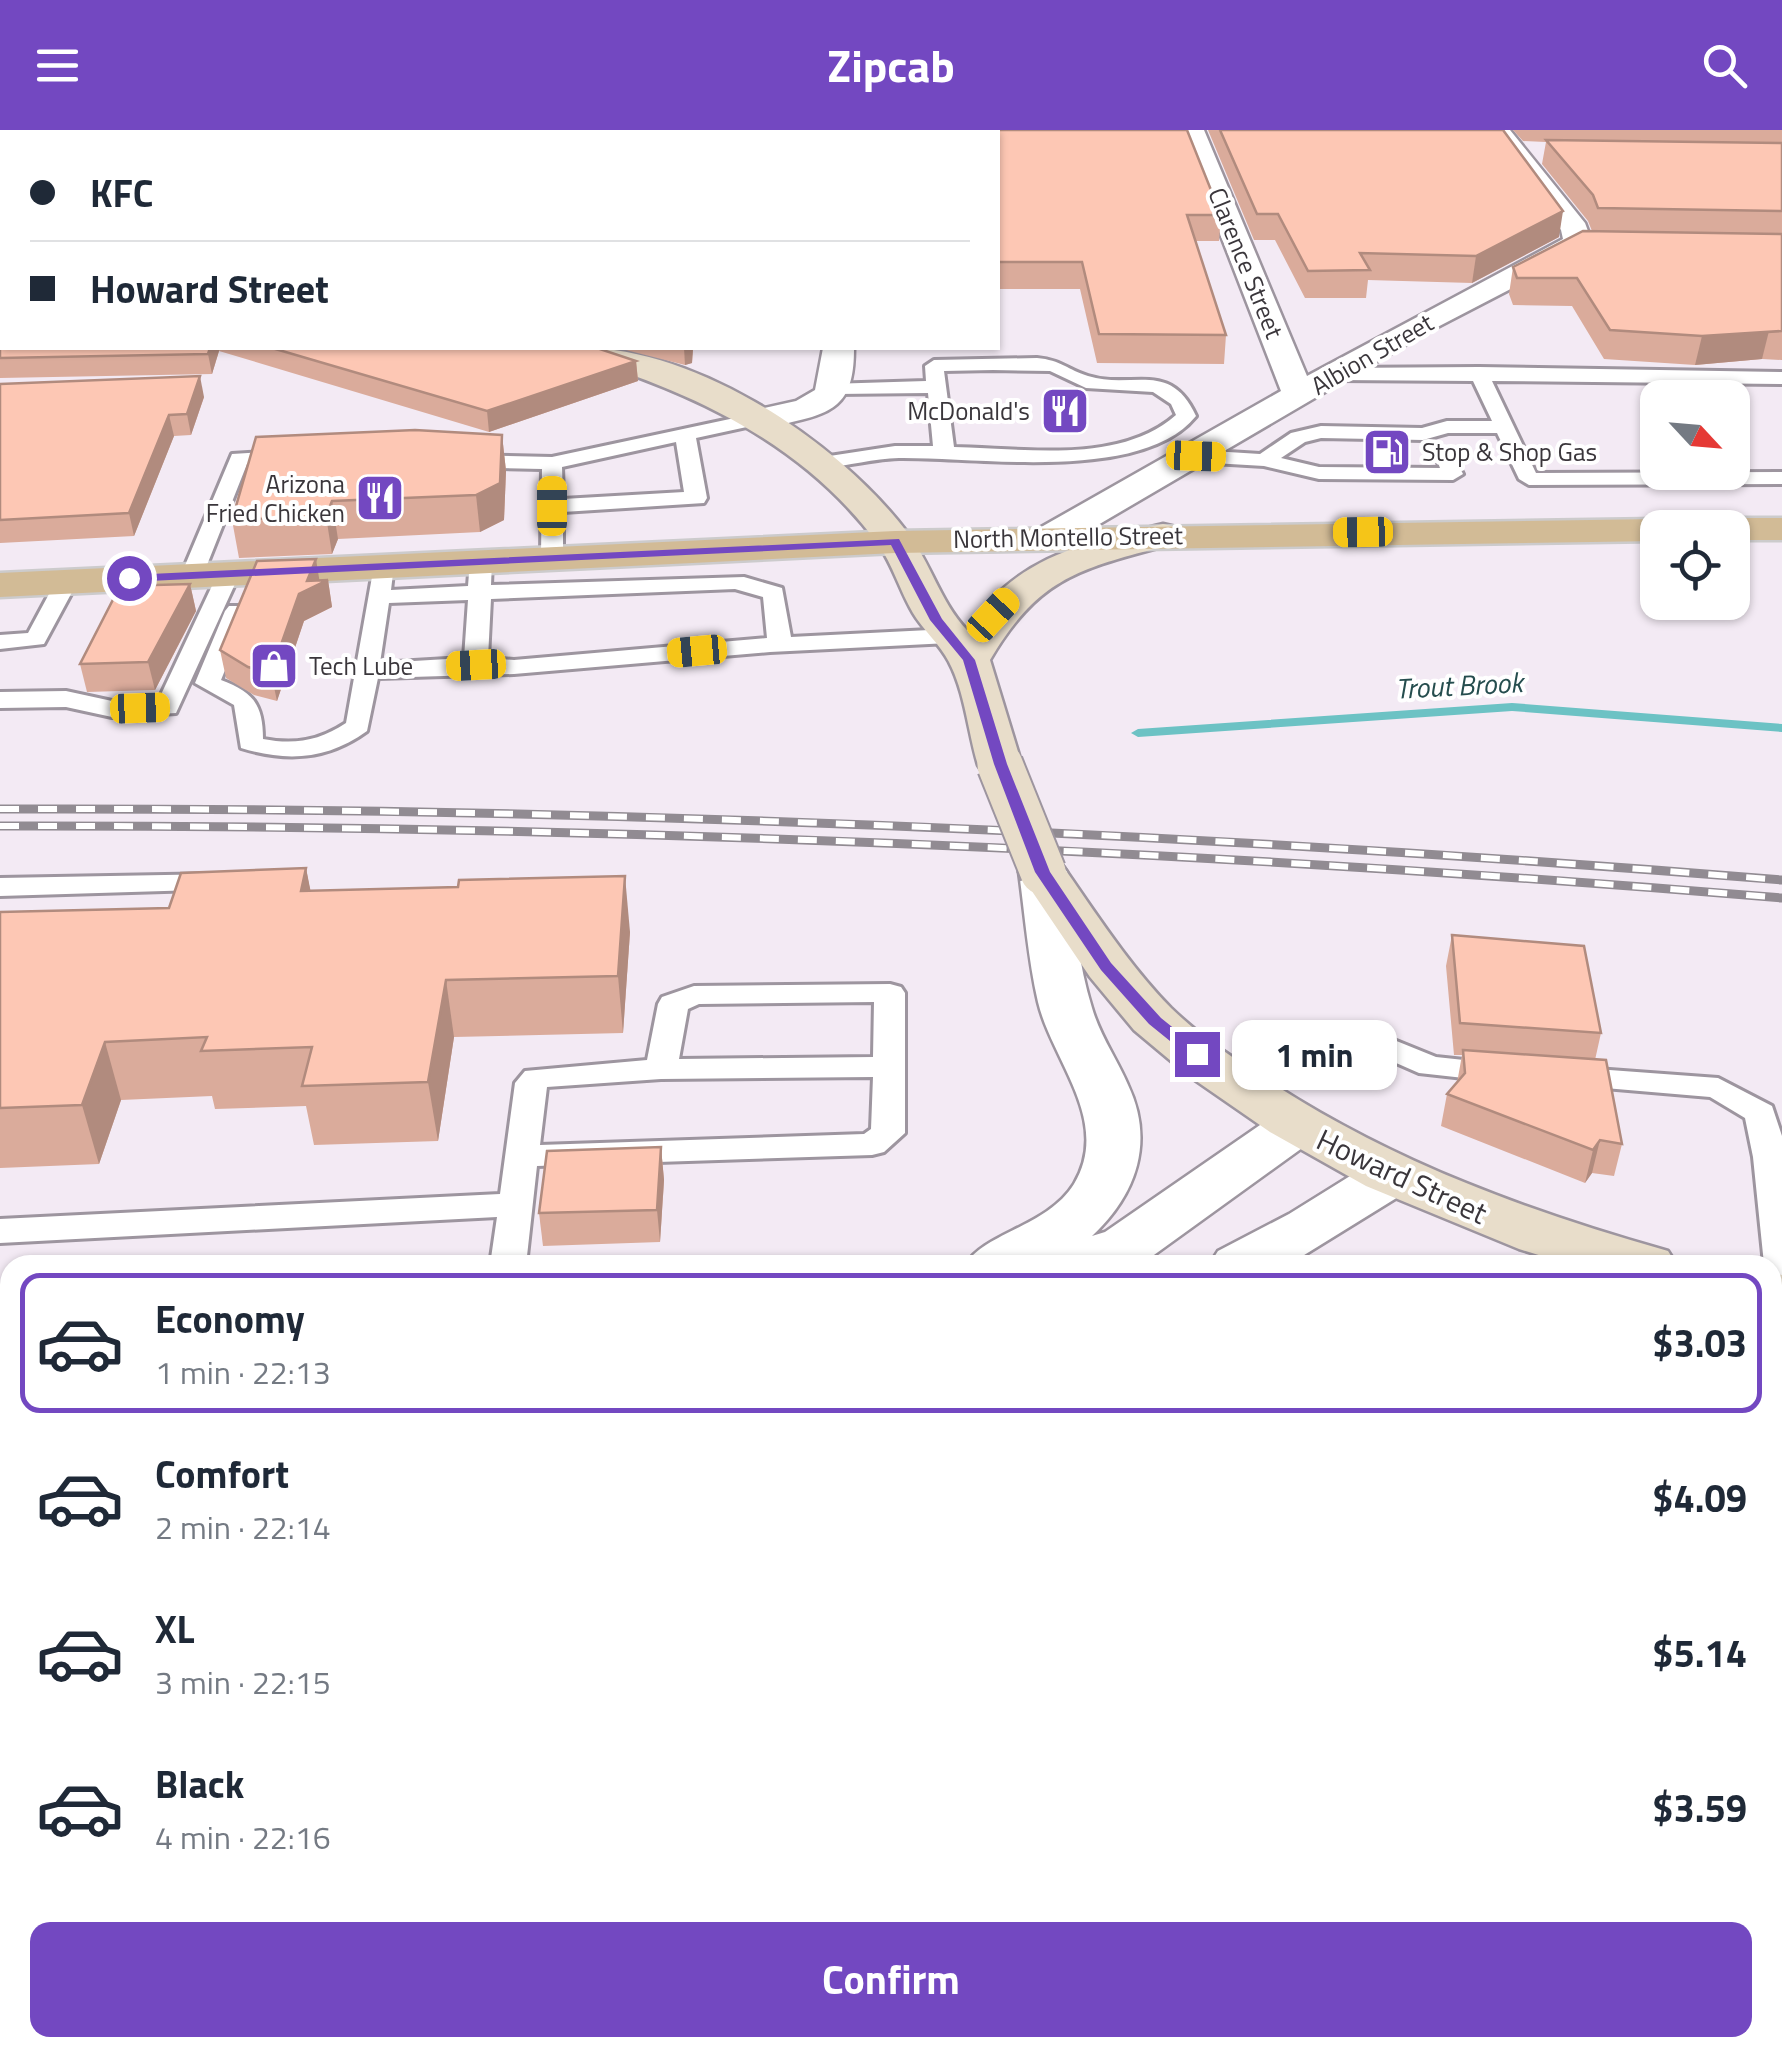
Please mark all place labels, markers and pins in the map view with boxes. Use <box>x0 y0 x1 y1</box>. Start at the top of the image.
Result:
restaurant icon: McDonald's <box>1039 385 1091 437</box>
place label: McDonald's <box>907 392 1030 430</box>
fuel station icon: Stop & Shop Gas <box>1361 426 1413 478</box>
place label: Stop & Shop Gas <box>1422 433 1597 471</box>
place label: Arizona Fried Chicken <box>206 465 345 532</box>
restaurant icon: Arizona Fried Chicken <box>354 472 406 524</box>
shop icon: Tech Lube <box>248 640 300 692</box>
place label: Tech Lube <box>309 647 413 685</box>

